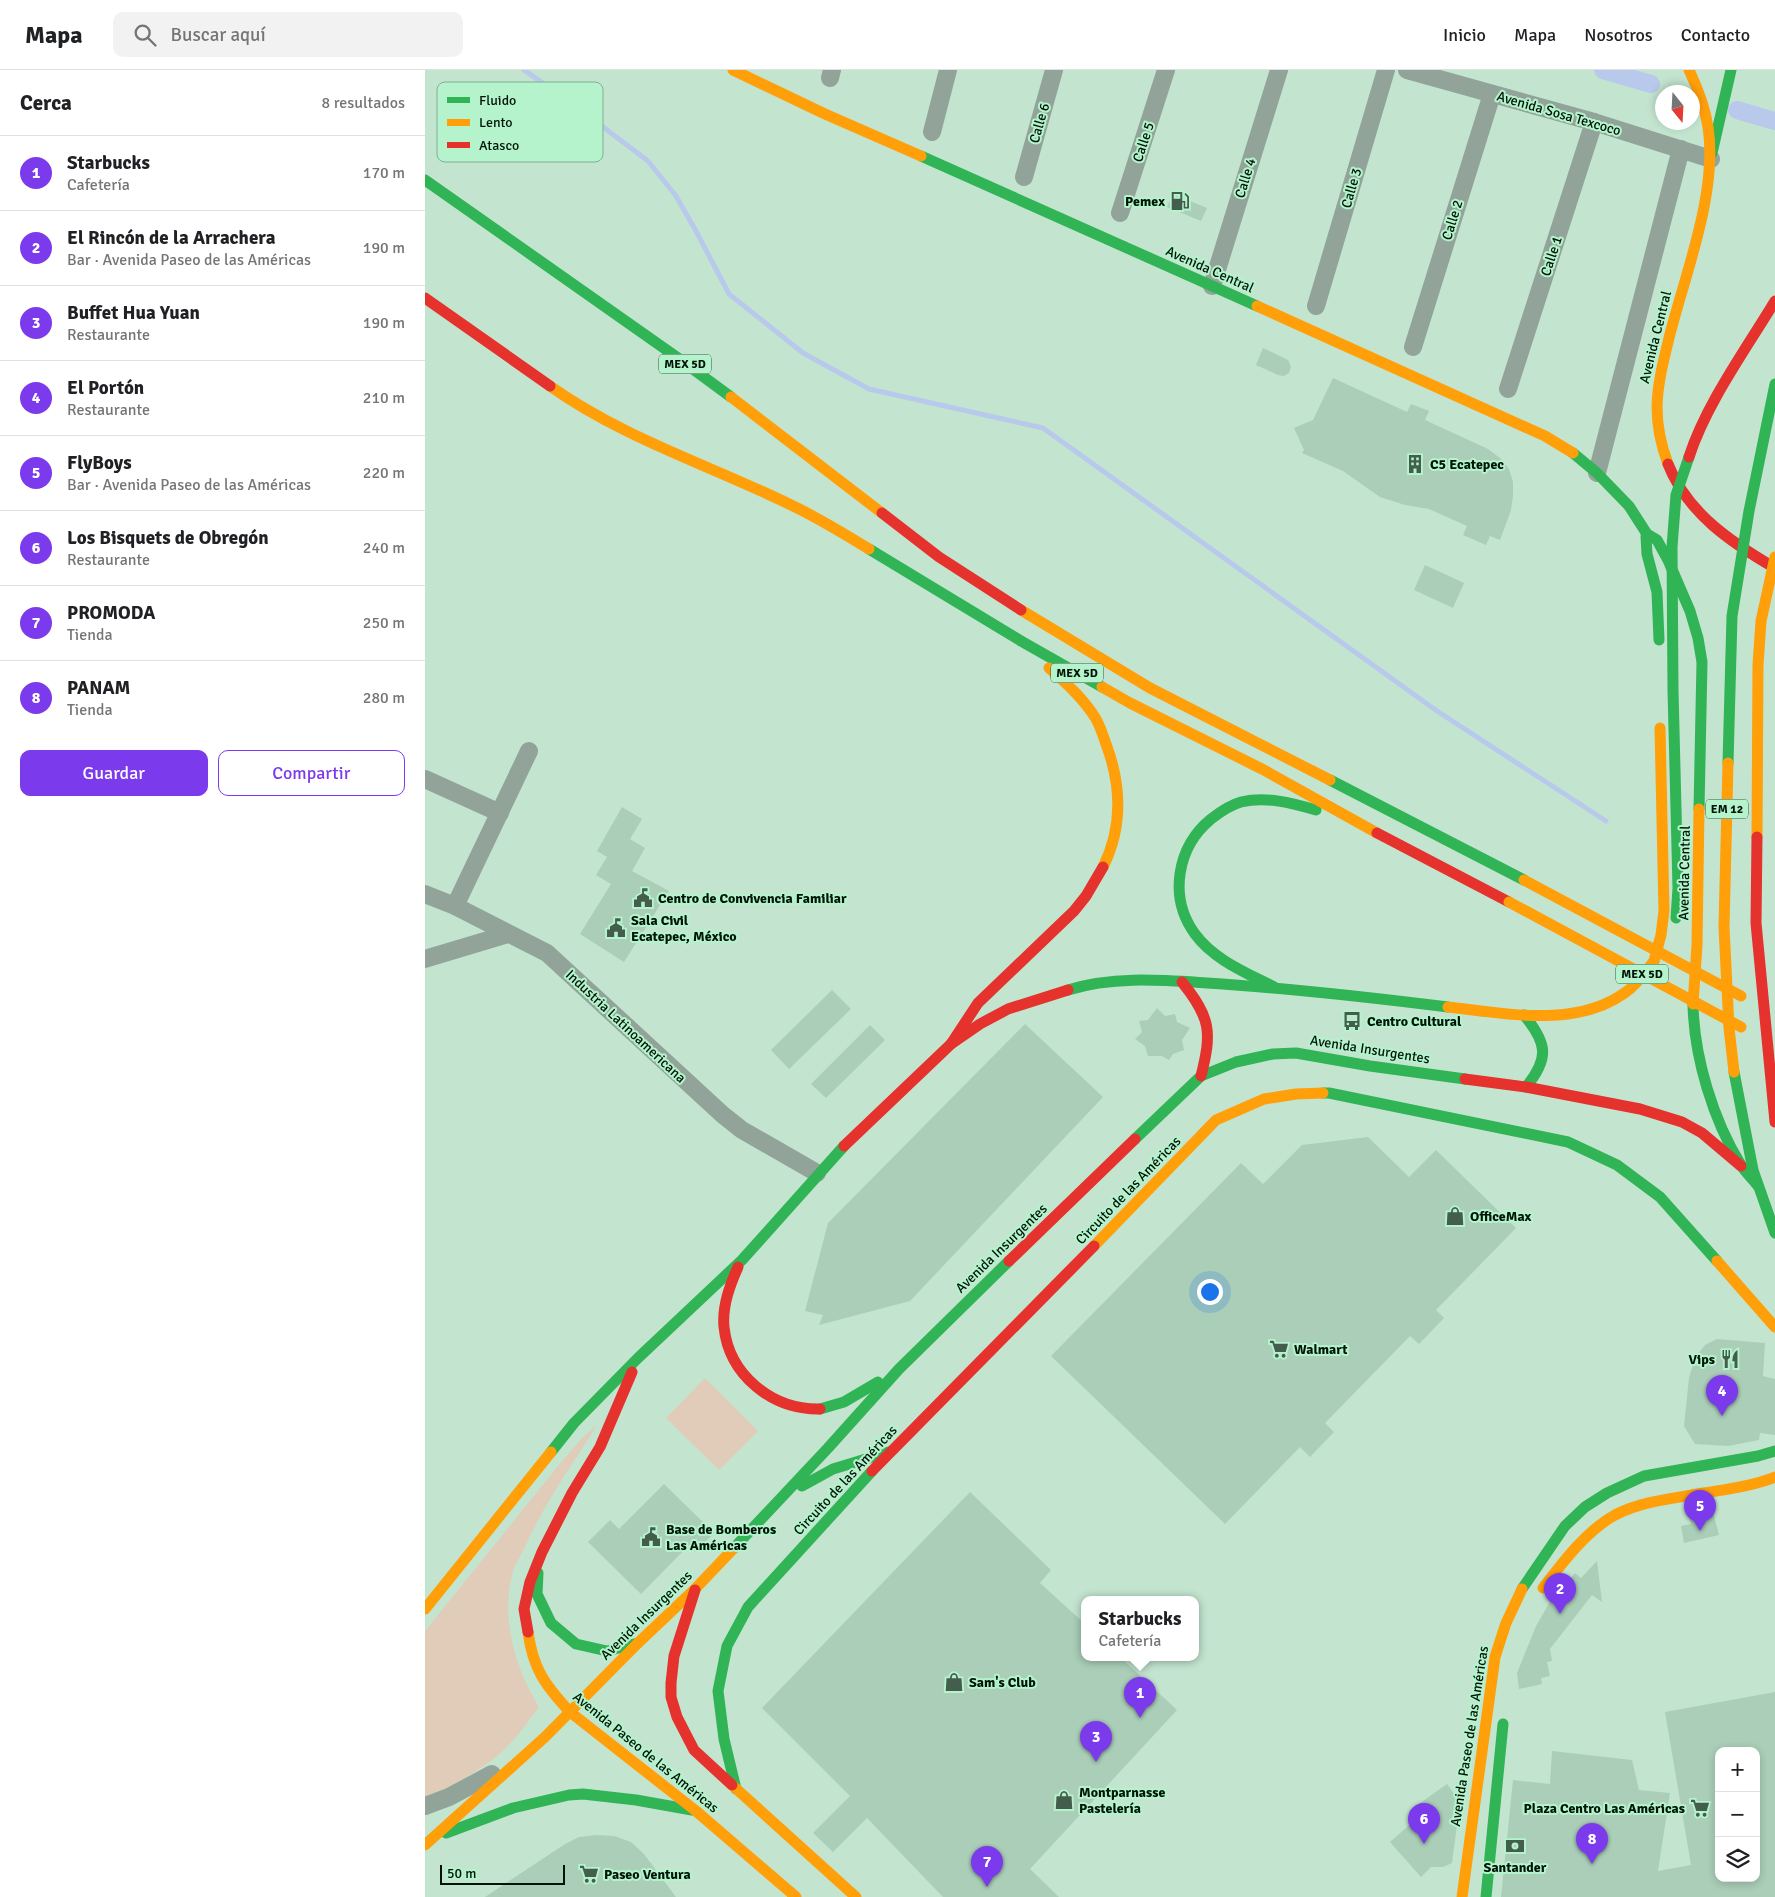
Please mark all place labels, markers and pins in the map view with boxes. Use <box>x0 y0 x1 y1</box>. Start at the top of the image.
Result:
fuel station icon: Pemex <box>1169 190 1191 212</box>
place label: Pemex <box>1125 193 1165 210</box>
building icon: C5 Ecatepec <box>1404 453 1426 475</box>
place label: C5 Ecatepec <box>1430 456 1504 473</box>
public building icon: Centro de Convivencia Familiar <box>632 887 654 909</box>
place label: Centro de Convivencia Familiar <box>658 890 847 907</box>
place label: Sala Civil Ecatepec, México <box>631 912 737 945</box>
public building icon: Sala Civil Ecatepec, México <box>605 917 627 939</box>
bus stop icon: Centro Cultural <box>1341 1010 1363 1032</box>
place label: Centro Cultural <box>1367 1013 1462 1030</box>
shop icon: OfficeMax <box>1444 1205 1466 1227</box>
place label: OfficeMax <box>1470 1208 1532 1225</box>
supermarket icon: Walmart <box>1268 1338 1290 1360</box>
place label: Walmart <box>1294 1341 1348 1358</box>
restaurant icon: Vips <box>1719 1348 1741 1370</box>
place label: Vips <box>1689 1351 1715 1368</box>
pin: 4 <box>1706 1375 1738 1416</box>
pin: 5 <box>1684 1490 1716 1531</box>
place label: Base de Bomberos Las Américas <box>666 1521 776 1554</box>
public building icon: Base de Bomberos Las Américas <box>640 1526 662 1548</box>
pin: 2 <box>1544 1573 1576 1614</box>
shop icon: Sam's Club <box>943 1671 965 1693</box>
place label: Sam's Club <box>969 1674 1036 1691</box>
pin: 1 <box>1124 1677 1156 1718</box>
pin: 3 <box>1080 1721 1112 1762</box>
place label: Montparnasse Pastelería <box>1079 1784 1165 1817</box>
shop icon: Montparnasse Pastelería <box>1053 1789 1075 1811</box>
supermarket icon: Plaza Centro Las Américas <box>1689 1797 1711 1819</box>
place label: Plaza Centro Las Américas <box>1524 1800 1685 1817</box>
pin: 6 <box>1408 1803 1440 1844</box>
pin: 8 <box>1576 1823 1608 1864</box>
bank icon: Santander <box>1504 1835 1526 1857</box>
pin: 7 <box>971 1846 1003 1887</box>
place label: Santander <box>1484 1859 1547 1876</box>
supermarket icon: Paseo Ventura <box>578 1863 600 1885</box>
place label: Paseo Ventura <box>604 1866 691 1883</box>

